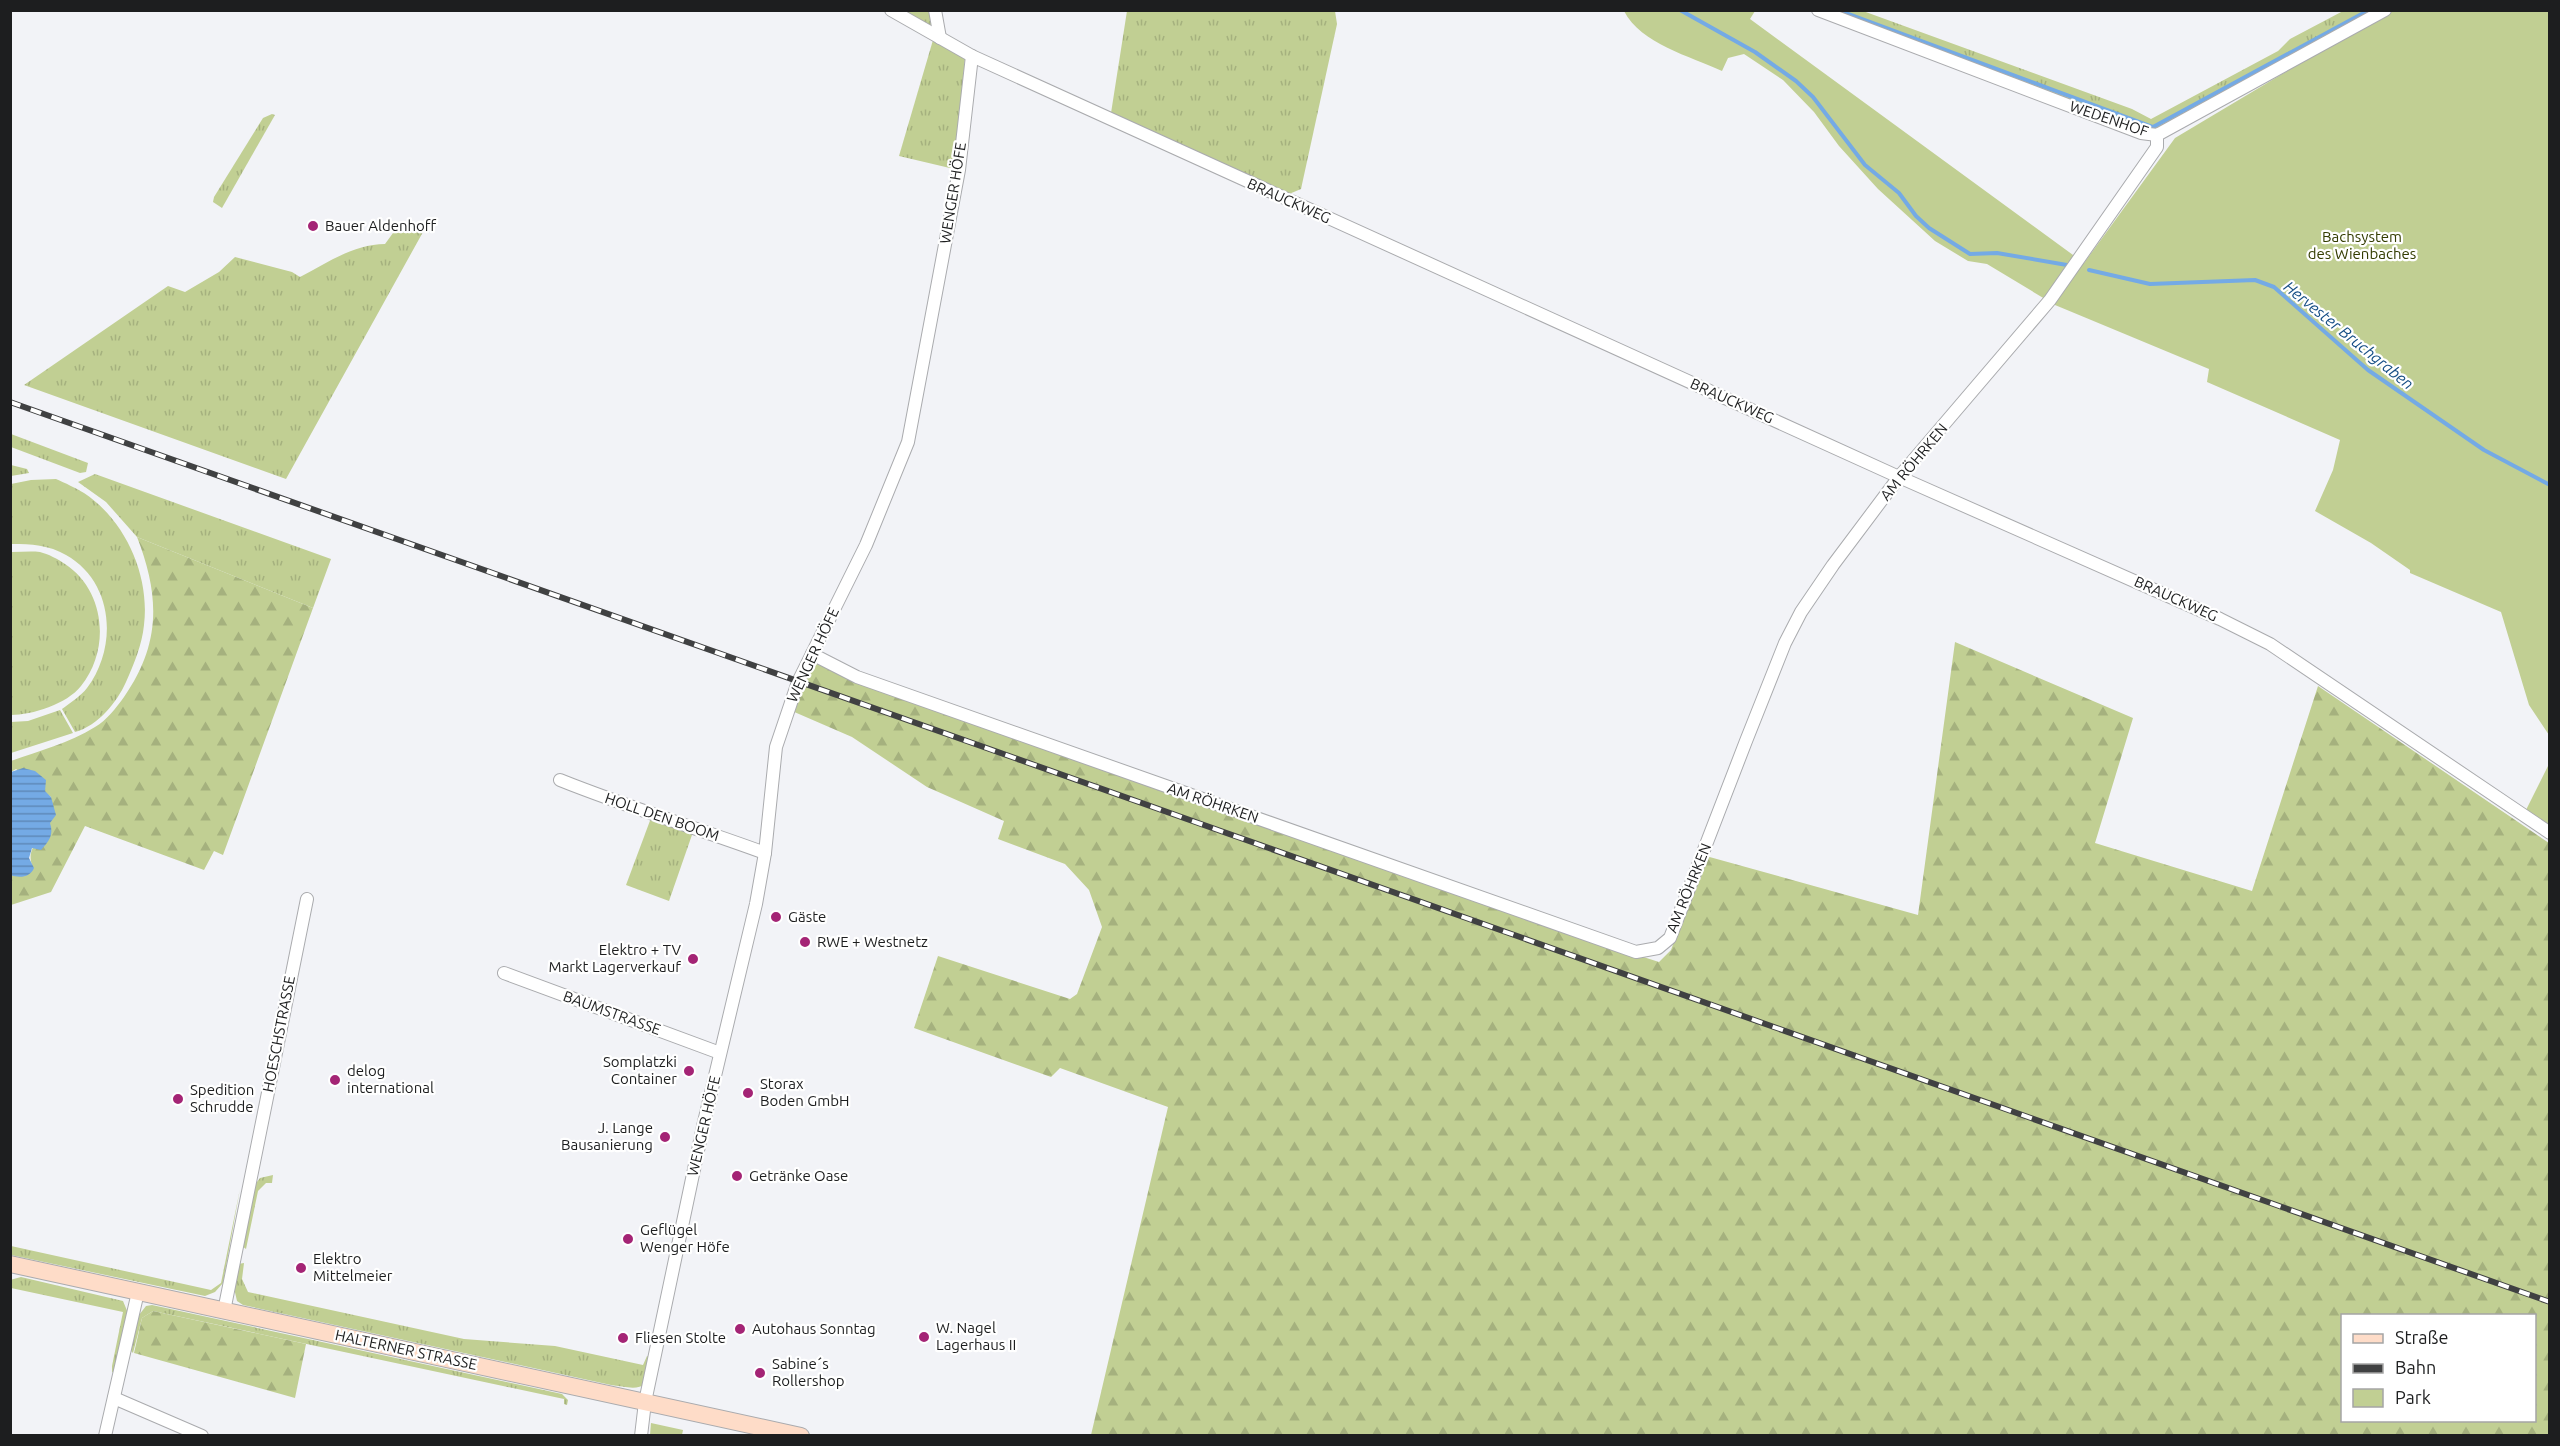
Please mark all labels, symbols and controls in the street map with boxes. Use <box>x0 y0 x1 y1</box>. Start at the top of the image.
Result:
street label: WEDENHOF <box>2068 97 2151 140</box>
street label: WENGER HÖFE <box>936 141 969 245</box>
street label: BRAUCKWEG <box>1245 175 1334 227</box>
place label: Bauer Aldenhoff <box>325 217 437 234</box>
marker: Bauer Aldenhoff <box>306 219 320 233</box>
park label: Bachsystem des Wienbaches <box>2308 228 2416 262</box>
water label: Hervester Bruchgraben <box>2281 277 2417 393</box>
street label: BRAUCKWEG <box>1688 375 1777 427</box>
street label: AM RÖHRKEN <box>1876 420 1951 504</box>
street label: BRAUCKWEG <box>2132 573 2221 625</box>
street label: WENGER HÖFE <box>783 605 842 705</box>
street label: AM RÖHRKEN <box>1165 779 1261 826</box>
street label: HOLL DEN BOOM <box>603 789 722 844</box>
street label: AM RÖHRKEN <box>1663 840 1714 935</box>
place label: Gäste <box>788 908 826 925</box>
marker: Gäste <box>769 910 783 924</box>
place label: RWE + Westnetz <box>817 933 928 950</box>
marker: RWE + Westnetz <box>798 935 812 949</box>
place label: Elektro + TV Markt Lagerverkauf <box>549 941 681 975</box>
marker: Elektro + TV Markt Lagerverkauf <box>686 952 700 966</box>
street label: HOESCHSTRASSE <box>259 974 298 1093</box>
street label: BAUMSTRASSE <box>561 987 663 1038</box>
place label: Somplatzki Container <box>603 1053 677 1087</box>
place label: delog international <box>347 1062 434 1096</box>
marker: Somplatzki Container <box>682 1064 696 1078</box>
marker: delog international <box>328 1073 342 1087</box>
street label: WENGER HÖFE <box>684 1074 723 1178</box>
place label: Storax Boden GmbH <box>760 1075 849 1109</box>
place label: Spedition Schrudde <box>190 1081 254 1115</box>
marker: Storax Boden GmbH <box>741 1086 755 1100</box>
marker: Spedition Schrudde <box>171 1092 185 1106</box>
place label: J. Lange Bausanierung <box>561 1119 653 1153</box>
marker: J. Lange Bausanierung <box>658 1130 672 1144</box>
place label: Getränke Oase <box>749 1167 848 1184</box>
marker: Getränke Oase <box>730 1169 744 1183</box>
place label: Geflügel Wenger Höfe <box>640 1221 730 1255</box>
marker: Geflügel Wenger Höfe <box>621 1232 635 1246</box>
place label: Elektro Mittelmeier <box>313 1250 393 1284</box>
marker: Elektro Mittelmeier <box>294 1261 308 1275</box>
legend <box>2341 1314 2536 1422</box>
place label: W. Nagel Lagerhaus II <box>936 1319 1016 1353</box>
place label: Autohaus Sonntag <box>752 1320 876 1337</box>
marker: Autohaus Sonntag <box>733 1322 747 1336</box>
street label: HALTERNER STRASSE <box>334 1326 479 1373</box>
text: Straße <box>2395 1327 2448 1347</box>
place label: Fliesen Stolte <box>635 1329 726 1346</box>
marker: W. Nagel Lagerhaus II <box>917 1330 931 1344</box>
marker: Fliesen Stolte <box>616 1331 630 1345</box>
place label: Sabine´s Rollershop <box>772 1355 845 1389</box>
text: Bahn <box>2395 1357 2436 1377</box>
marker: Sabine´s Rollershop <box>753 1366 767 1380</box>
text: Park <box>2395 1387 2431 1407</box>

